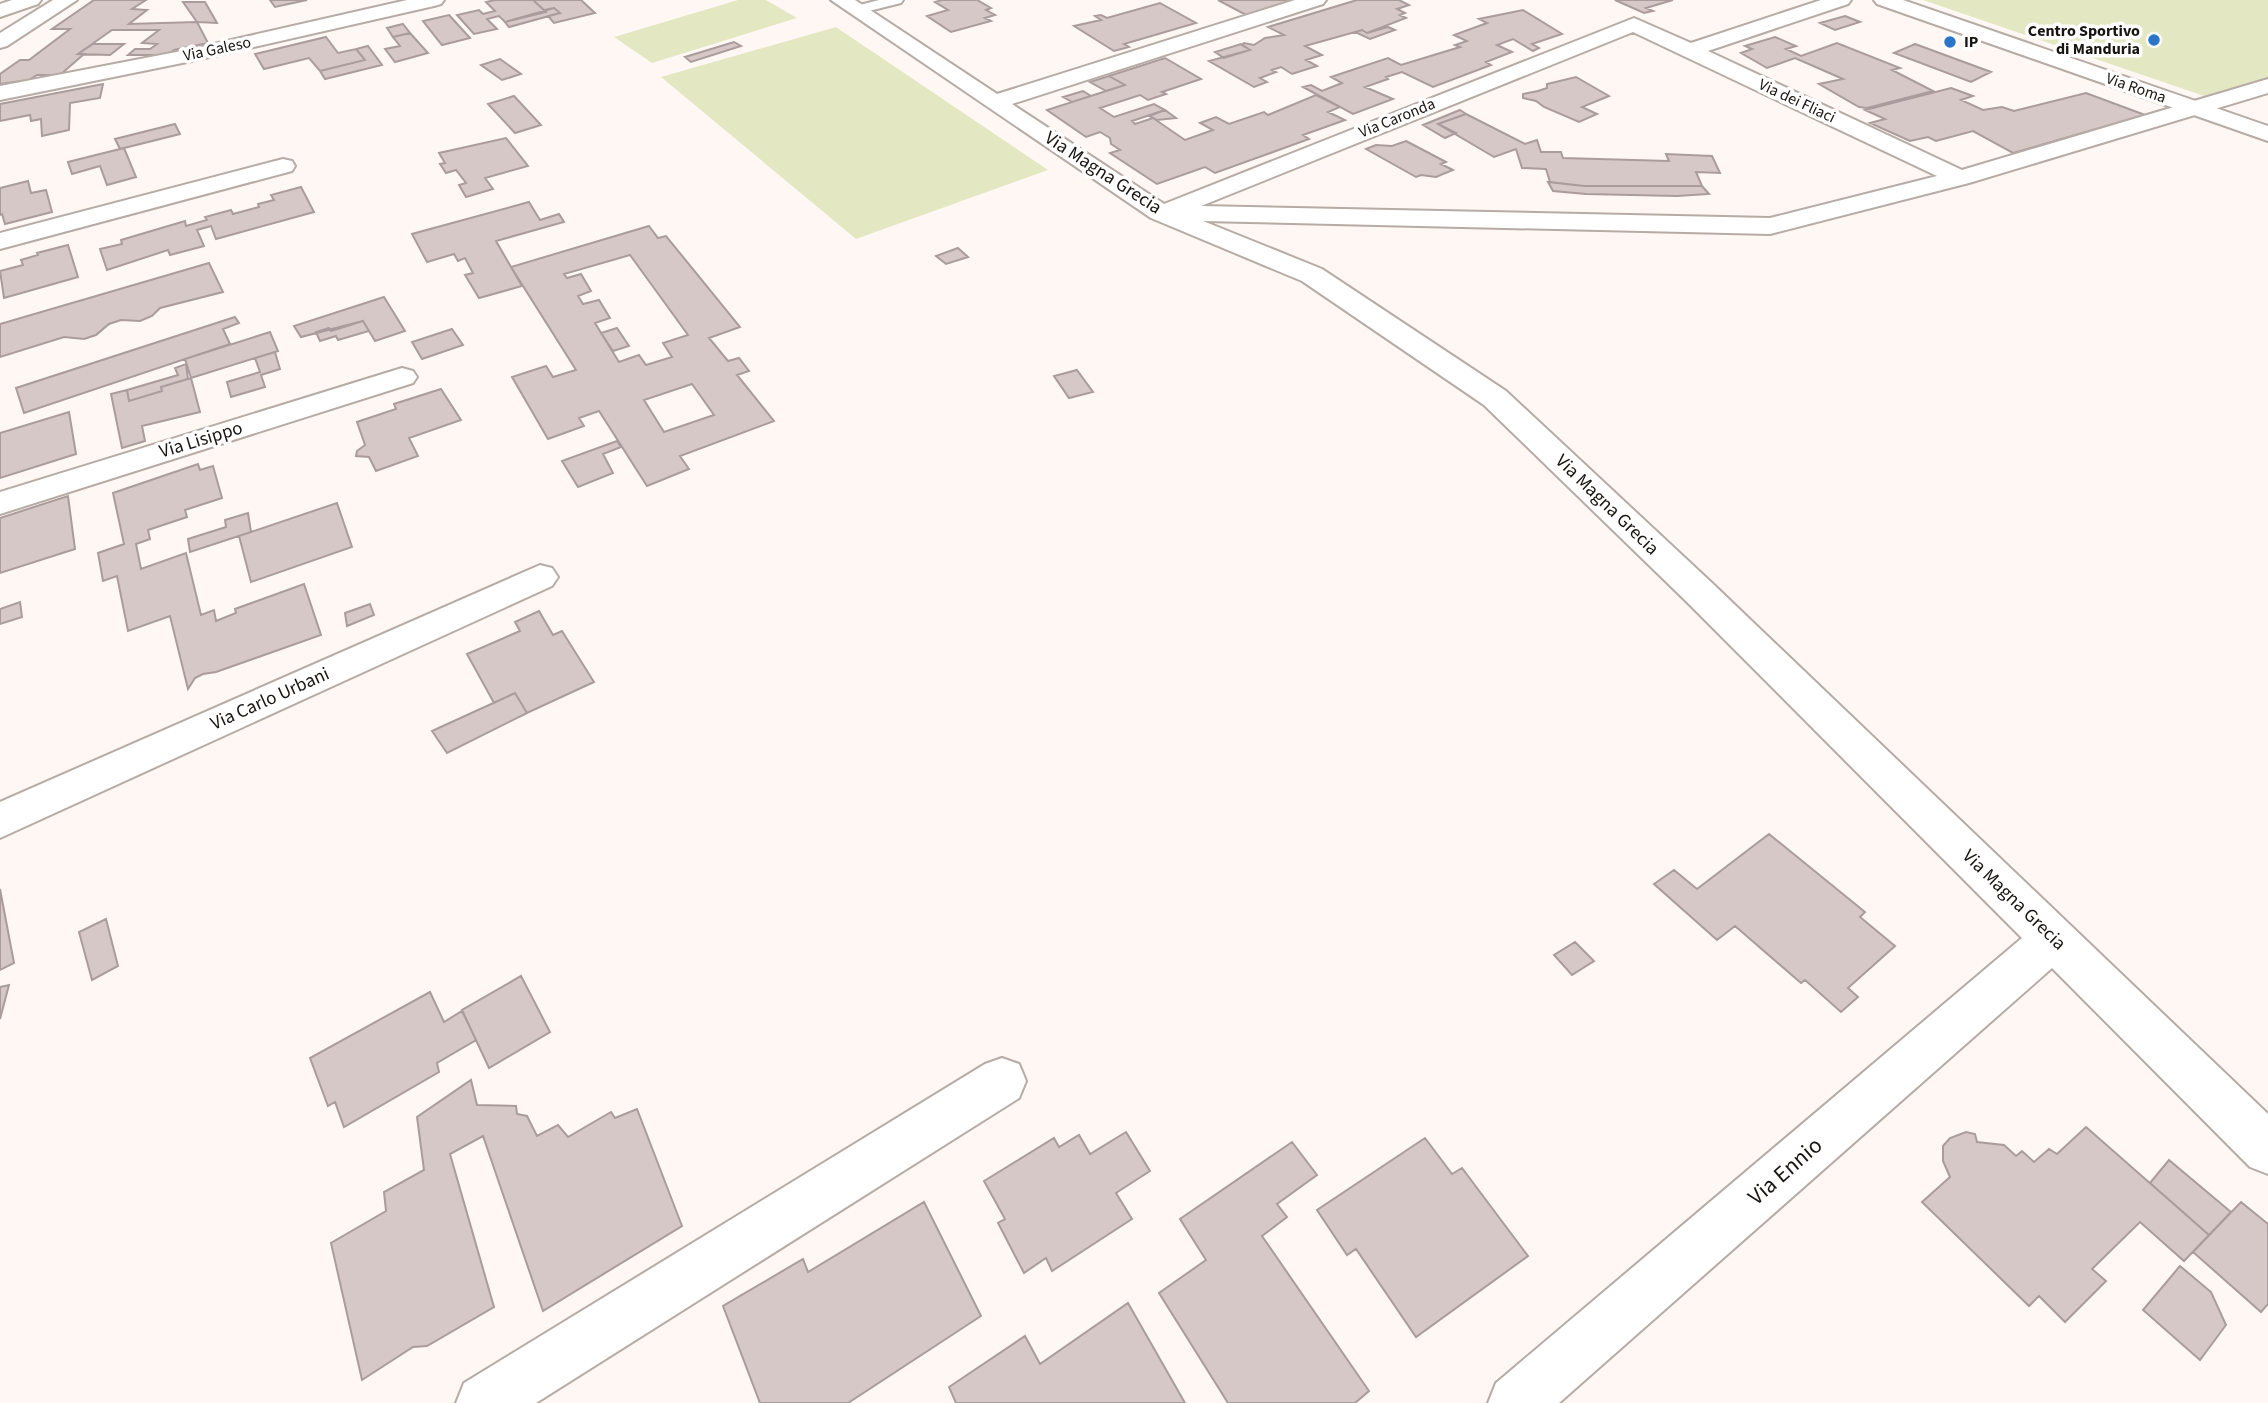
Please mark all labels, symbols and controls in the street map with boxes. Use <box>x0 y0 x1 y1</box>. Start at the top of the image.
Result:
place label: Centro Sportivo di Manduria <box>2028 20 2140 60</box>
street label: Via Galeso <box>181 31 253 67</box>
place label: IP <box>1964 31 1978 53</box>
marker: Centro Sportivo di Manduria <box>2146 32 2162 48</box>
marker: IP <box>1942 34 1958 50</box>
street label: Via Roma <box>2103 67 2169 109</box>
street label: Via dei Fliaci <box>1755 74 1839 128</box>
street label: Via Caronda <box>1356 93 1438 143</box>
street label: Via Magna Grecia <box>1039 125 1167 221</box>
street label: Via Lisippo <box>156 415 246 465</box>
street label: Via Magna Grecia <box>1549 448 1665 562</box>
street label: Via Carlo Urbani <box>206 661 334 737</box>
street label: Via Magna Grecia <box>1956 843 2072 957</box>
street label: Via Ennio <box>1741 1129 1829 1213</box>

